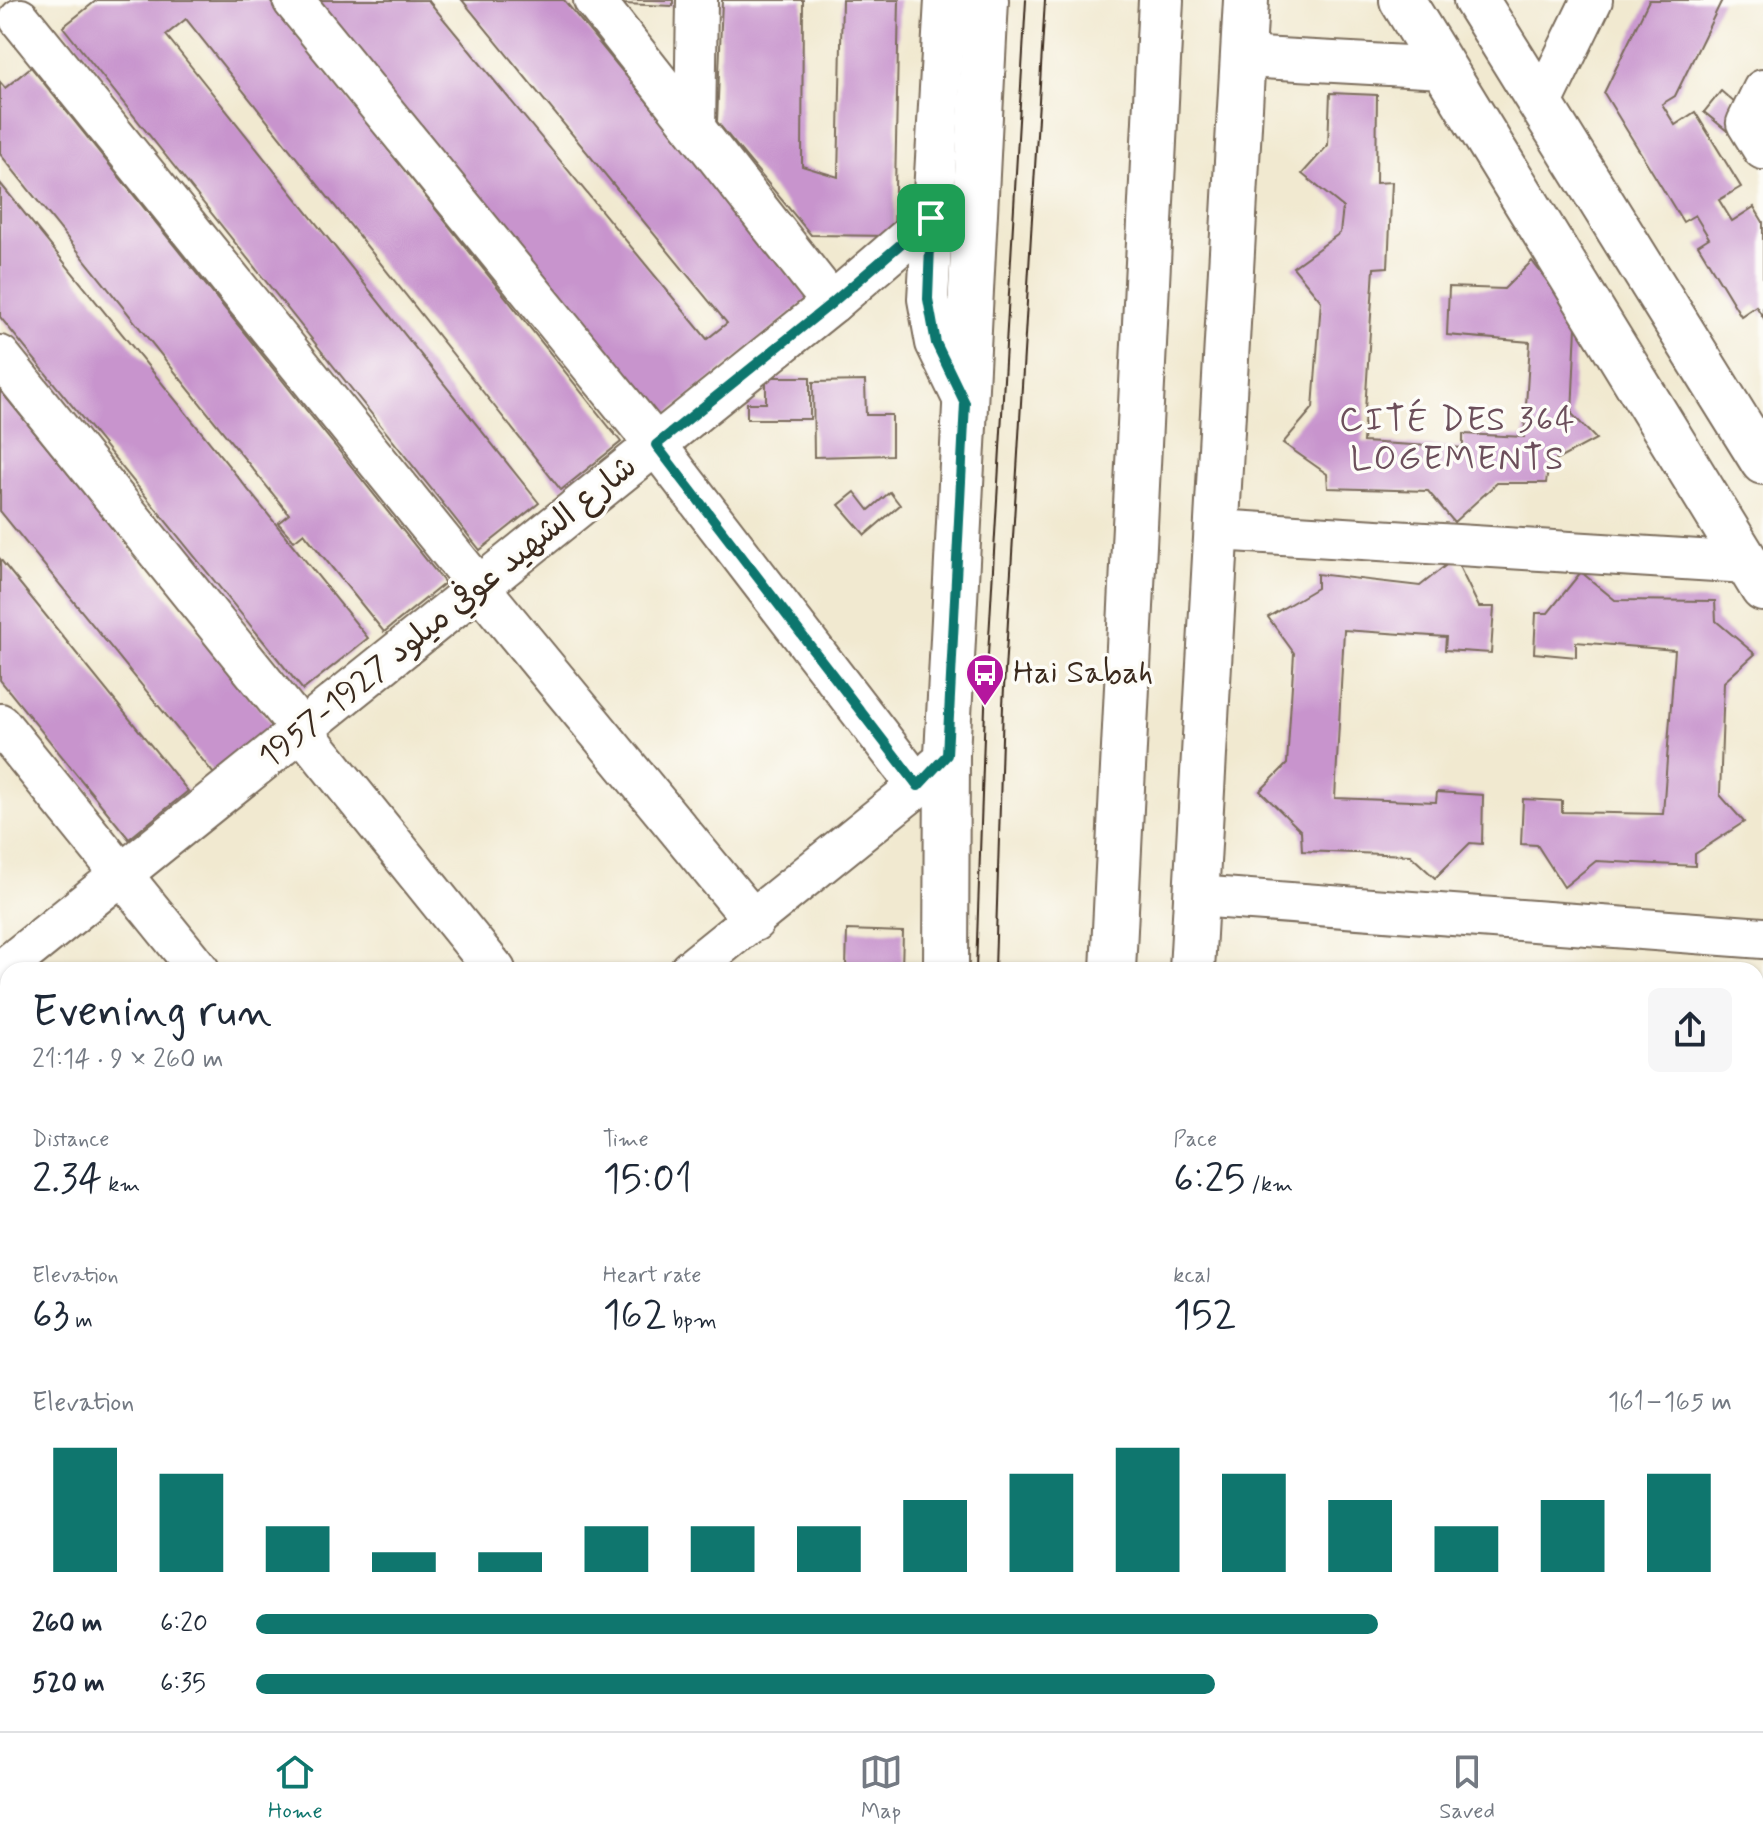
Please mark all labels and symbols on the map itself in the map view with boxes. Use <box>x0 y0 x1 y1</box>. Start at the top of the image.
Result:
pin <box>897 184 965 252</box>
district label: CITÉ DES 364 LOGEMENTS <box>1339 398 1577 482</box>
street label: شارع الشهيد عوفي ميلود 1927-1957 <box>250 445 646 778</box>
bus stop icon: Hai Sabah <box>964 652 1006 707</box>
place label: Hai Sabah <box>1013 652 1153 694</box>

